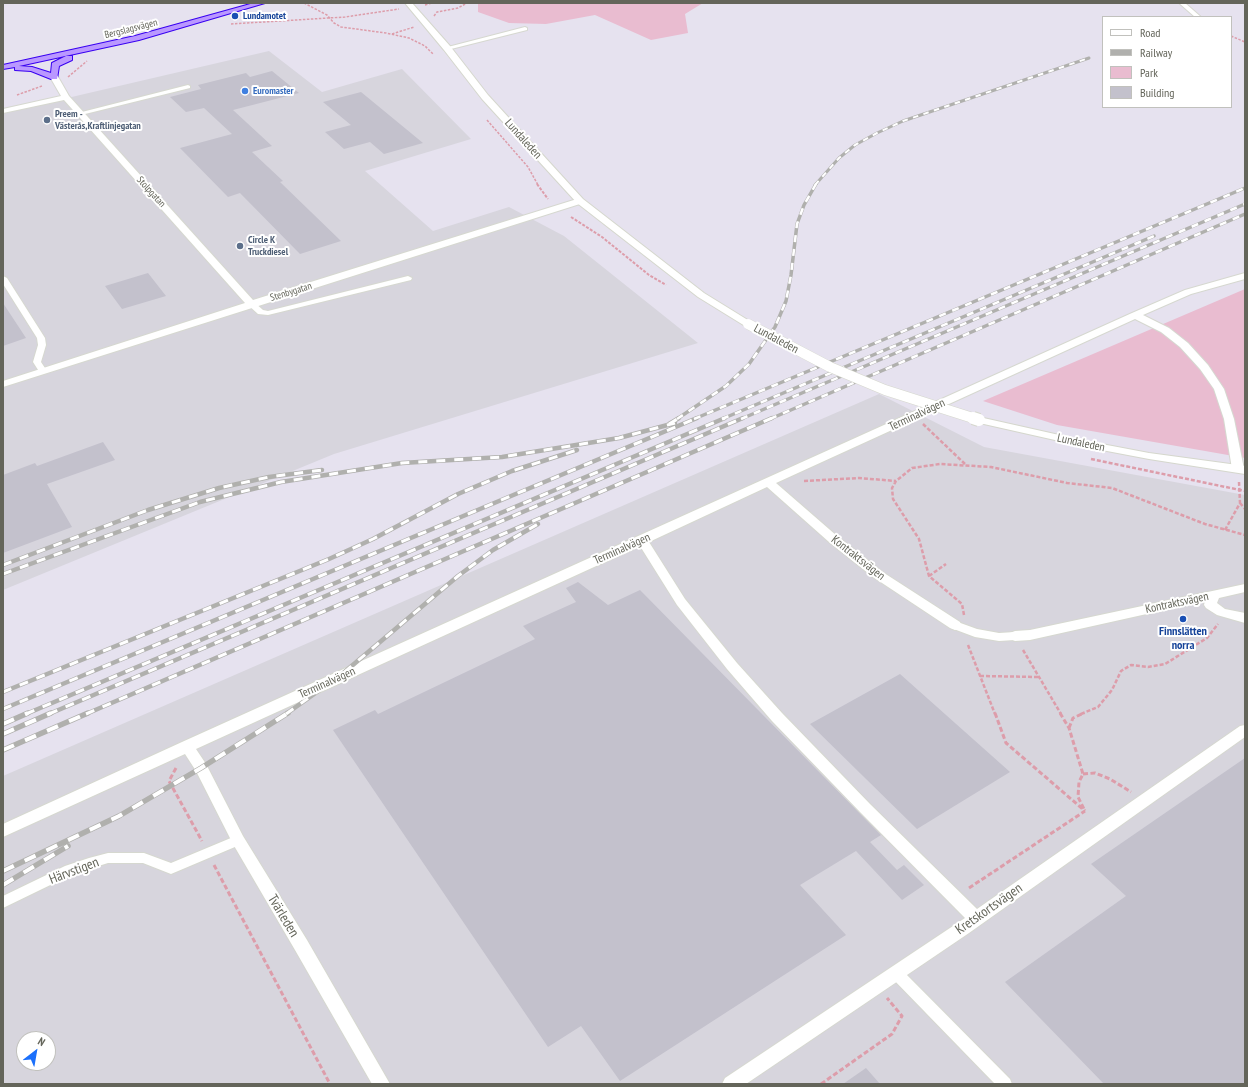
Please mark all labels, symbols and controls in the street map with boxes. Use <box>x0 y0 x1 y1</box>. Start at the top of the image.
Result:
place label: Lundamotet <box>243 10 286 22</box>
marker: Lundamotet <box>230 11 240 21</box>
legend <box>1102 16 1232 108</box>
street label: Bergslagsvägen <box>103 17 159 41</box>
text: Road <box>1140 25 1160 40</box>
text: Railway <box>1140 45 1172 60</box>
text: Park <box>1140 65 1158 80</box>
place label: Euromaster <box>253 85 294 97</box>
text: Building <box>1140 85 1175 100</box>
marker: Euromaster <box>240 86 250 96</box>
place label: Preem - Västerås,Kraftlinjegatan <box>55 108 141 132</box>
marker: Preem - Västerås,Kraftlinjegatan <box>42 115 52 125</box>
street label: Lundaleden <box>501 116 545 162</box>
street label: Stolpgatan <box>134 174 168 210</box>
place label: Circle K Truckdiesel <box>248 234 288 258</box>
marker: Circle K Truckdiesel <box>235 241 245 251</box>
street label: Stenbygatan <box>269 280 313 304</box>
street label: Lundaleden <box>751 321 801 357</box>
street label: Terminalvägen <box>887 396 947 434</box>
street label: Lundaleden <box>1056 431 1106 455</box>
street label: Terminalvägen <box>591 530 653 568</box>
street label: Kontraktsvägen <box>828 533 888 583</box>
street label: Kontraktsvägen <box>1144 589 1210 617</box>
marker: Finnslätten norra <box>1178 614 1188 624</box>
place label: Finnslätten norra <box>1159 625 1207 653</box>
street label: Terminalvägen <box>296 664 358 702</box>
street label: Härvstigen <box>47 854 101 888</box>
street label: Kretskortsvägen <box>952 880 1026 938</box>
street label: Tvärleden <box>264 892 302 940</box>
north arrow <box>16 1031 56 1071</box>
text: N <box>36 1034 48 1049</box>

